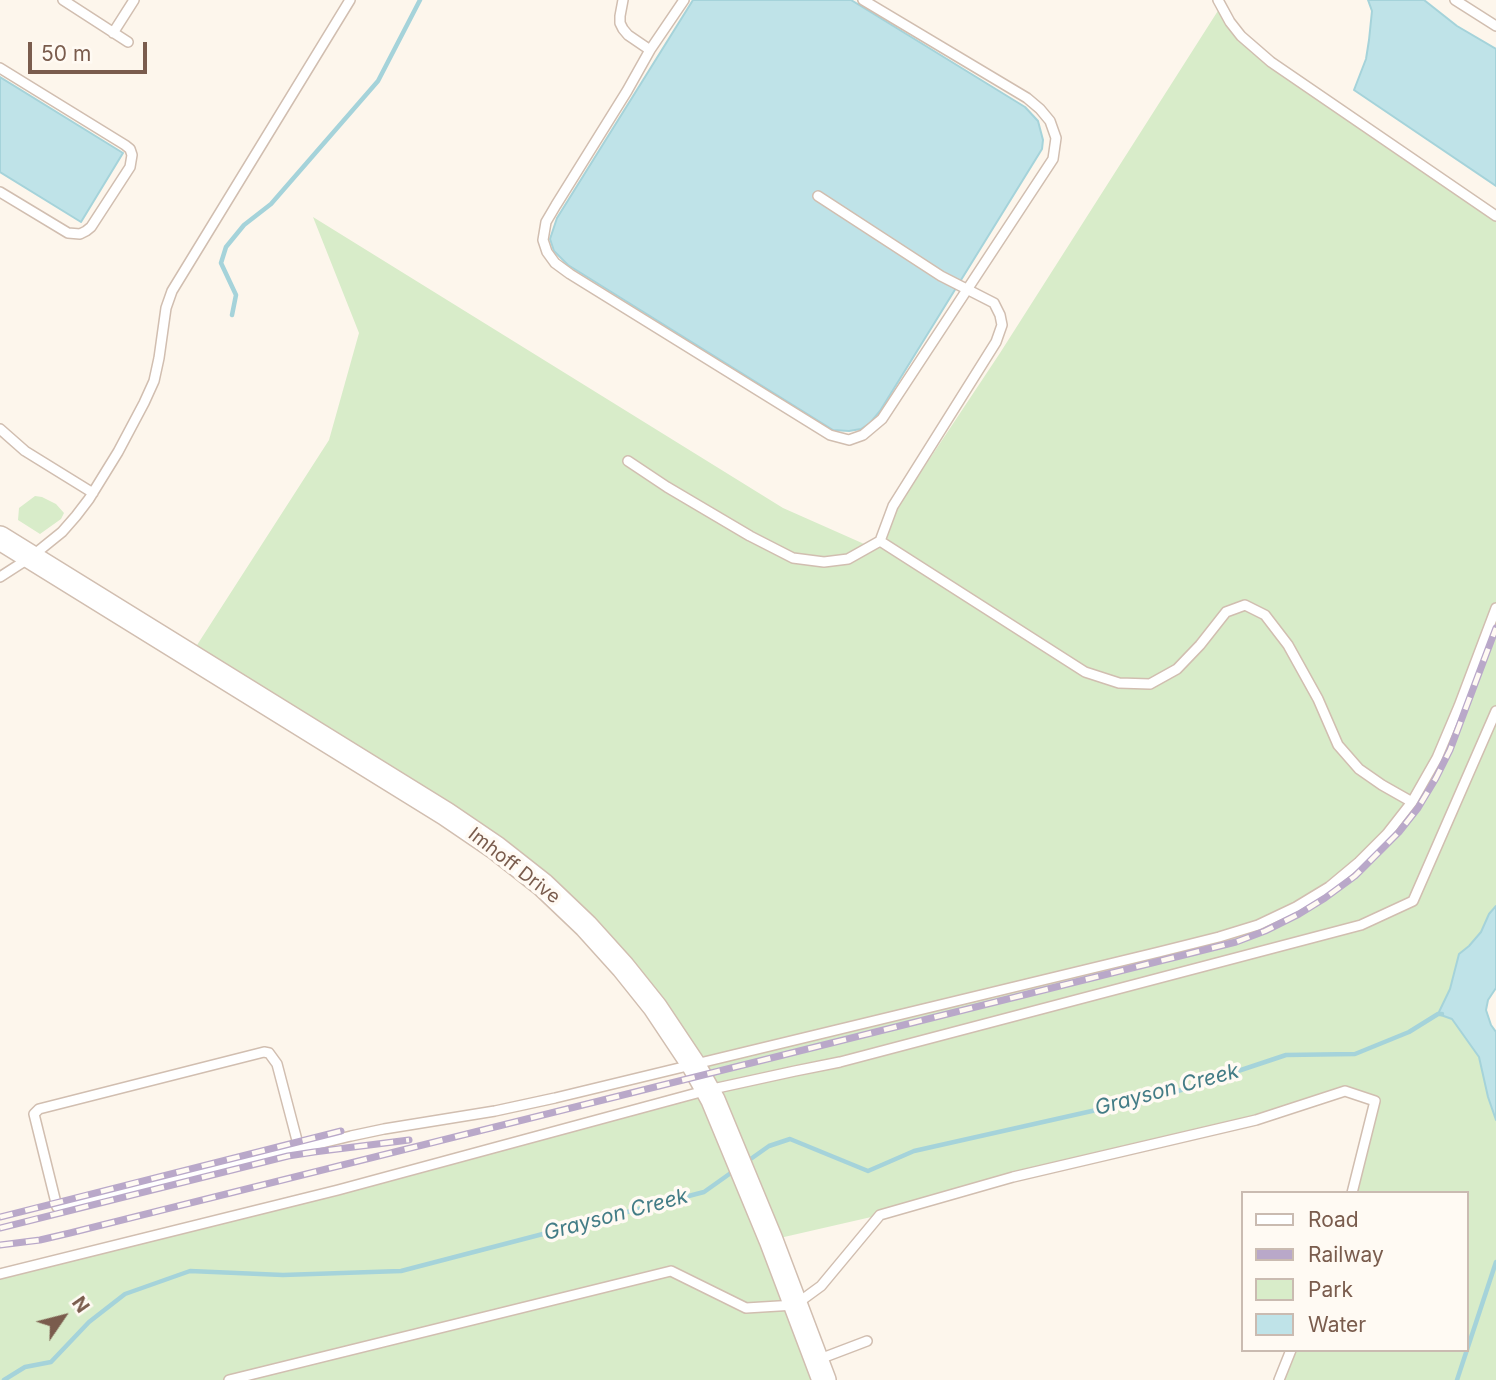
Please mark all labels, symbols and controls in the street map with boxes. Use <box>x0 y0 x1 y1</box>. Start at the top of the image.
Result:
scale bar <box>32 28 150 72</box>
text: 50 m <box>41 41 91 66</box>
street label: Imhoff Drive <box>464 823 564 909</box>
water label: Grayson Creek <box>1092 1059 1242 1121</box>
water label: Grayson Creek <box>541 1184 691 1246</box>
legend <box>1240 1191 1468 1352</box>
text: Road <box>1308 1207 1359 1232</box>
text: Railway <box>1308 1242 1384 1267</box>
text: Park <box>1308 1277 1353 1302</box>
north arrow <box>28 1282 98 1352</box>
text: N <box>67 1292 94 1317</box>
text: Water <box>1308 1312 1366 1337</box>

